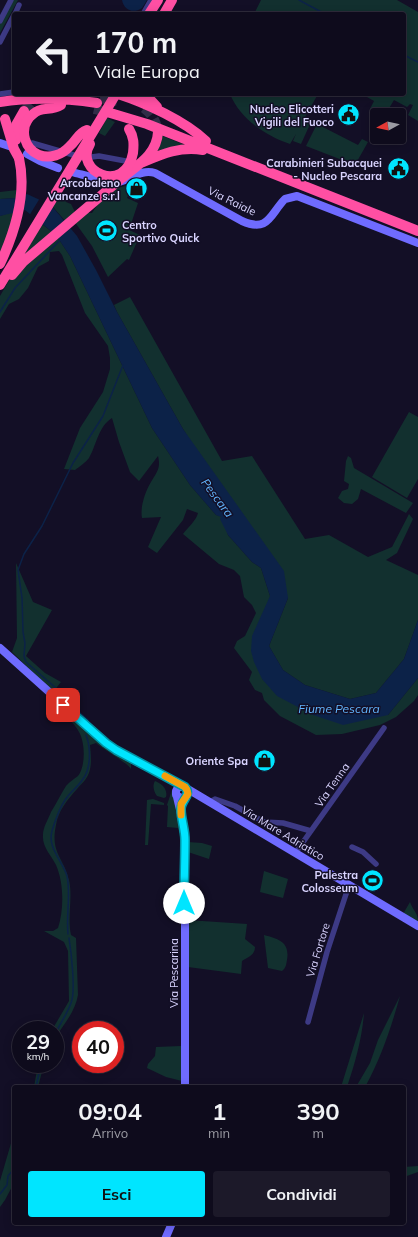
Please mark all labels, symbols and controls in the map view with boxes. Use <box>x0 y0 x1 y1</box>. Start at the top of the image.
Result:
text: 170 m <box>94 25 177 60</box>
icon: left <box>28 28 80 80</box>
text: Viale Europa <box>94 60 200 83</box>
place label: Nucleo Elicotteri Vigili del Fuoco <box>250 102 334 129</box>
public building icon: Nucleo Elicotteri Vigili del Fuoco <box>336 102 362 128</box>
north arrow <box>370 108 406 144</box>
map controls <box>370 108 406 144</box>
place label: Carabinieri Subacquei - Nucleo Pescara <box>266 156 382 183</box>
public building icon: Carabinieri Subacquei - Nucleo Pescara <box>385 156 411 182</box>
place label: Arcobaleno Vancanze s.r.l <box>47 176 120 203</box>
shop icon: Arcobaleno Vancanze s.r.l <box>123 176 149 202</box>
street label: Via Raiale <box>206 183 258 219</box>
sports icon: Centro Sportivo Quick <box>93 218 119 244</box>
place label: Centro Sportivo Quick <box>122 218 200 245</box>
water label: Pescara <box>198 475 237 520</box>
pin <box>46 688 80 722</box>
icon: arrive <box>52 694 74 716</box>
water label: Fiume Pescara <box>298 701 380 716</box>
shop icon: Oriente Spa <box>251 748 277 774</box>
place label: Oriente Spa <box>186 754 248 768</box>
street label: Via Tenna <box>312 760 352 810</box>
street label: Via Mare Adriatico <box>239 803 327 863</box>
place label: Palestra Colosseum <box>301 868 358 895</box>
sports icon: Palestra Colosseum <box>360 868 386 894</box>
position arrow <box>163 882 205 924</box>
street label: Via Fortore <box>303 921 333 979</box>
street label: Via Pescarina <box>167 938 181 1008</box>
speed limit sign: 40 <box>72 1021 124 1073</box>
text: 29 <box>26 1029 50 1054</box>
text: km/h <box>27 1050 49 1063</box>
text: 09:04 <box>78 1096 142 1126</box>
text: 1 <box>212 1096 226 1126</box>
text: 390 <box>297 1096 340 1126</box>
text: Arrivo <box>92 1125 128 1141</box>
text: min <box>208 1125 230 1141</box>
text: m <box>312 1125 324 1141</box>
button: Esci <box>28 1171 205 1217</box>
button: Condividi <box>213 1171 390 1217</box>

